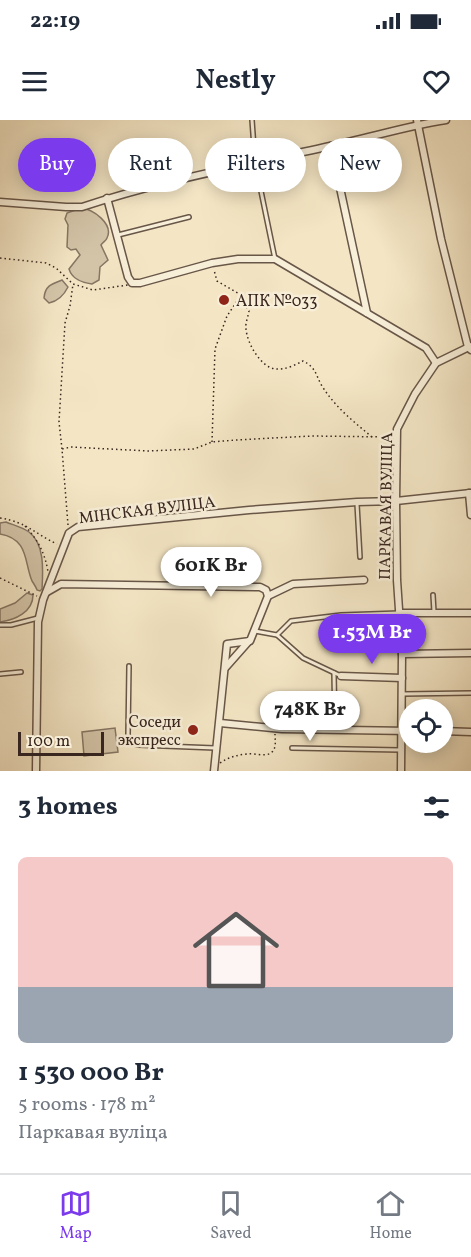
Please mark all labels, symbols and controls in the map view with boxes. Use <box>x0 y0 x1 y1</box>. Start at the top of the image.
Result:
text: 22:19 <box>30 6 80 37</box>
text: Nestly <box>195 62 276 100</box>
icon: menu <box>18 65 51 98</box>
icon: heart <box>420 65 453 98</box>
chip: Buy <box>18 138 96 192</box>
chip: Rent <box>108 138 193 192</box>
chip: Filters <box>205 138 306 192</box>
chip: New <box>318 138 402 192</box>
place label: АПК №033 <box>236 291 317 313</box>
marker: АПК №033 <box>217 293 231 307</box>
street label: ПАРКАВАЯ ВУЛІЦА <box>375 432 399 580</box>
street label: МІНСКАЯ ВУЛІЦА <box>78 492 217 530</box>
pin: 601K Br <box>156 547 266 598</box>
text: 601K Br <box>175 552 247 580</box>
pin: 1.53M Br <box>310 614 434 665</box>
text: 1.53M Br <box>332 619 412 647</box>
pin: 748K Br <box>255 691 365 742</box>
text: 748K Br <box>274 696 346 724</box>
map controls <box>399 699 453 753</box>
button: locate <box>399 699 453 753</box>
place label: Соседи экспресс <box>118 712 181 752</box>
marker: Соседи экспресс <box>186 723 200 737</box>
scale bar <box>18 729 104 756</box>
text: 100 m <box>27 731 70 753</box>
text: 3 homes <box>18 789 118 825</box>
icon: filters <box>420 791 453 824</box>
icon: home <box>182 896 290 1004</box>
text: 1 530 000 Br <box>18 1055 164 1091</box>
text: 5 rooms · 178 m² <box>18 1091 156 1119</box>
text: Паркавая вуліца <box>18 1119 168 1147</box>
tab: Map <box>59 1187 92 1245</box>
tab: Saved <box>210 1187 251 1245</box>
tab: Home <box>370 1187 412 1245</box>

